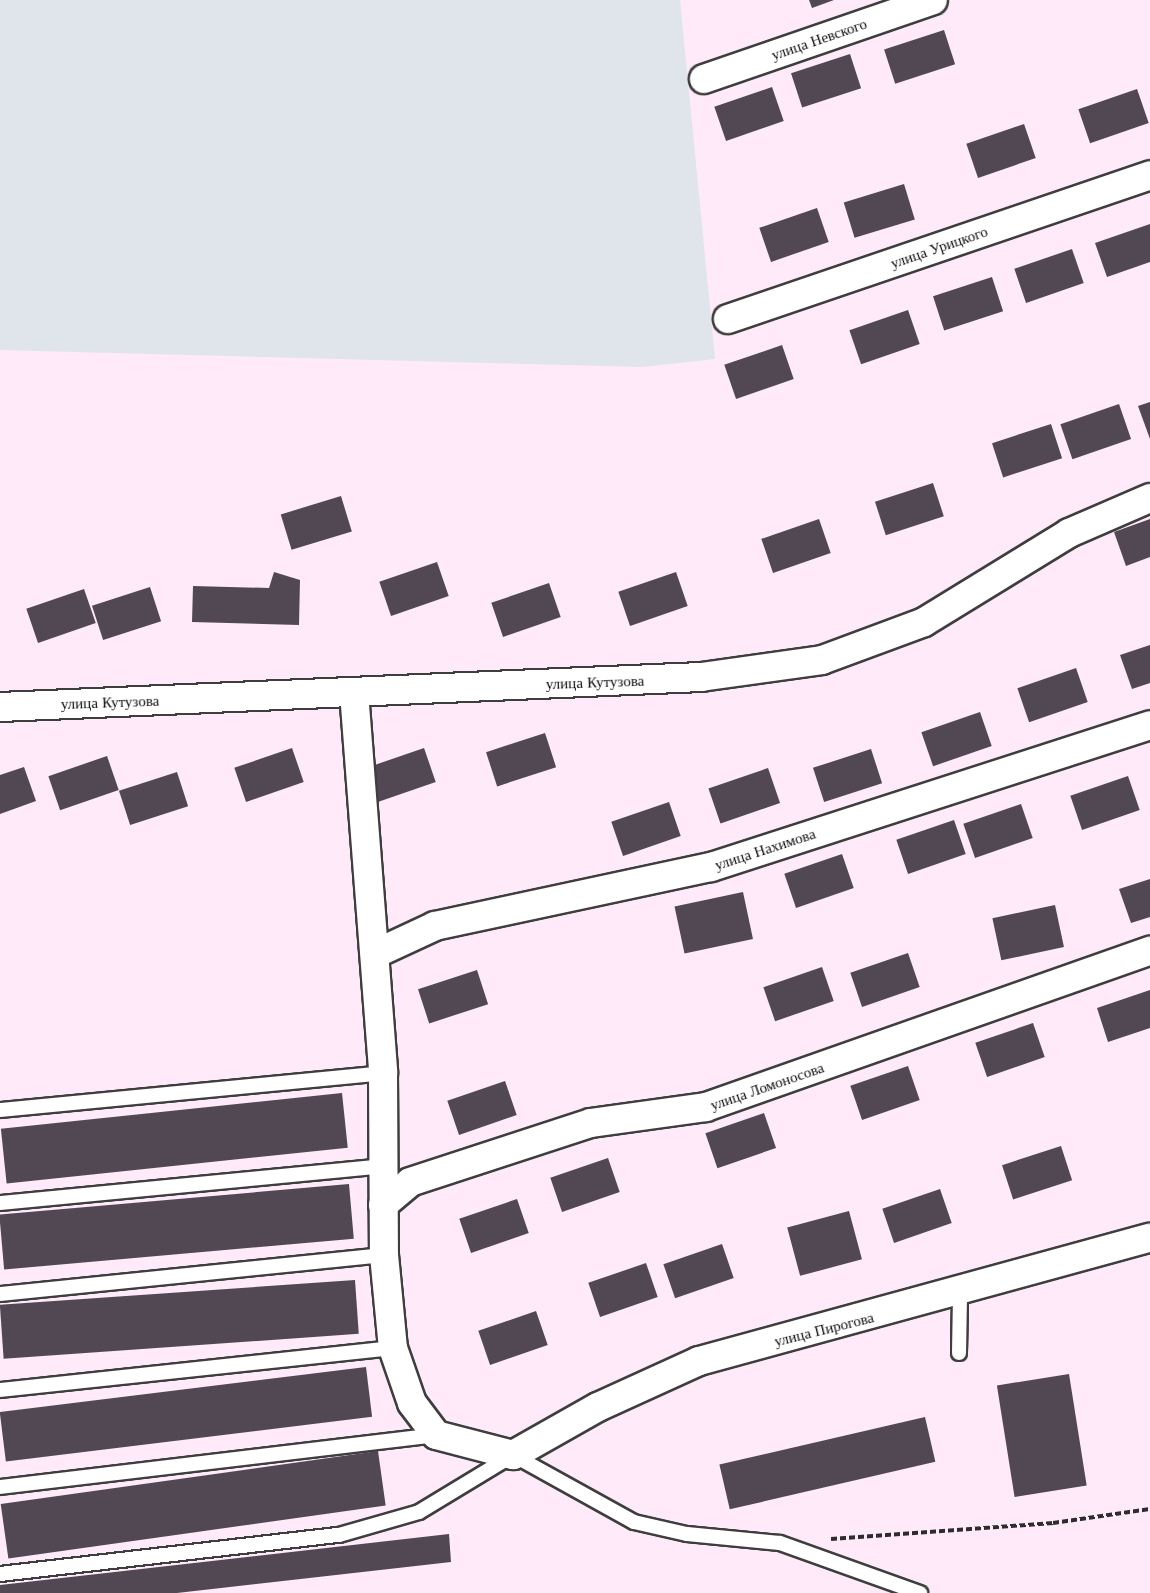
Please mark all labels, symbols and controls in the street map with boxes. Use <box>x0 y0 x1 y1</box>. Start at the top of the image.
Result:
street label: улица Невского <box>769 14 869 64</box>
street label: улица Урицкого <box>888 222 990 272</box>
street label: улица Кутузова <box>545 671 645 693</box>
street label: улица Кутузова <box>60 691 160 713</box>
street label: улица Нахимова <box>712 824 818 874</box>
street label: улица Ломоносова <box>708 1058 826 1114</box>
street label: улица Пирогова <box>772 1308 876 1350</box>

